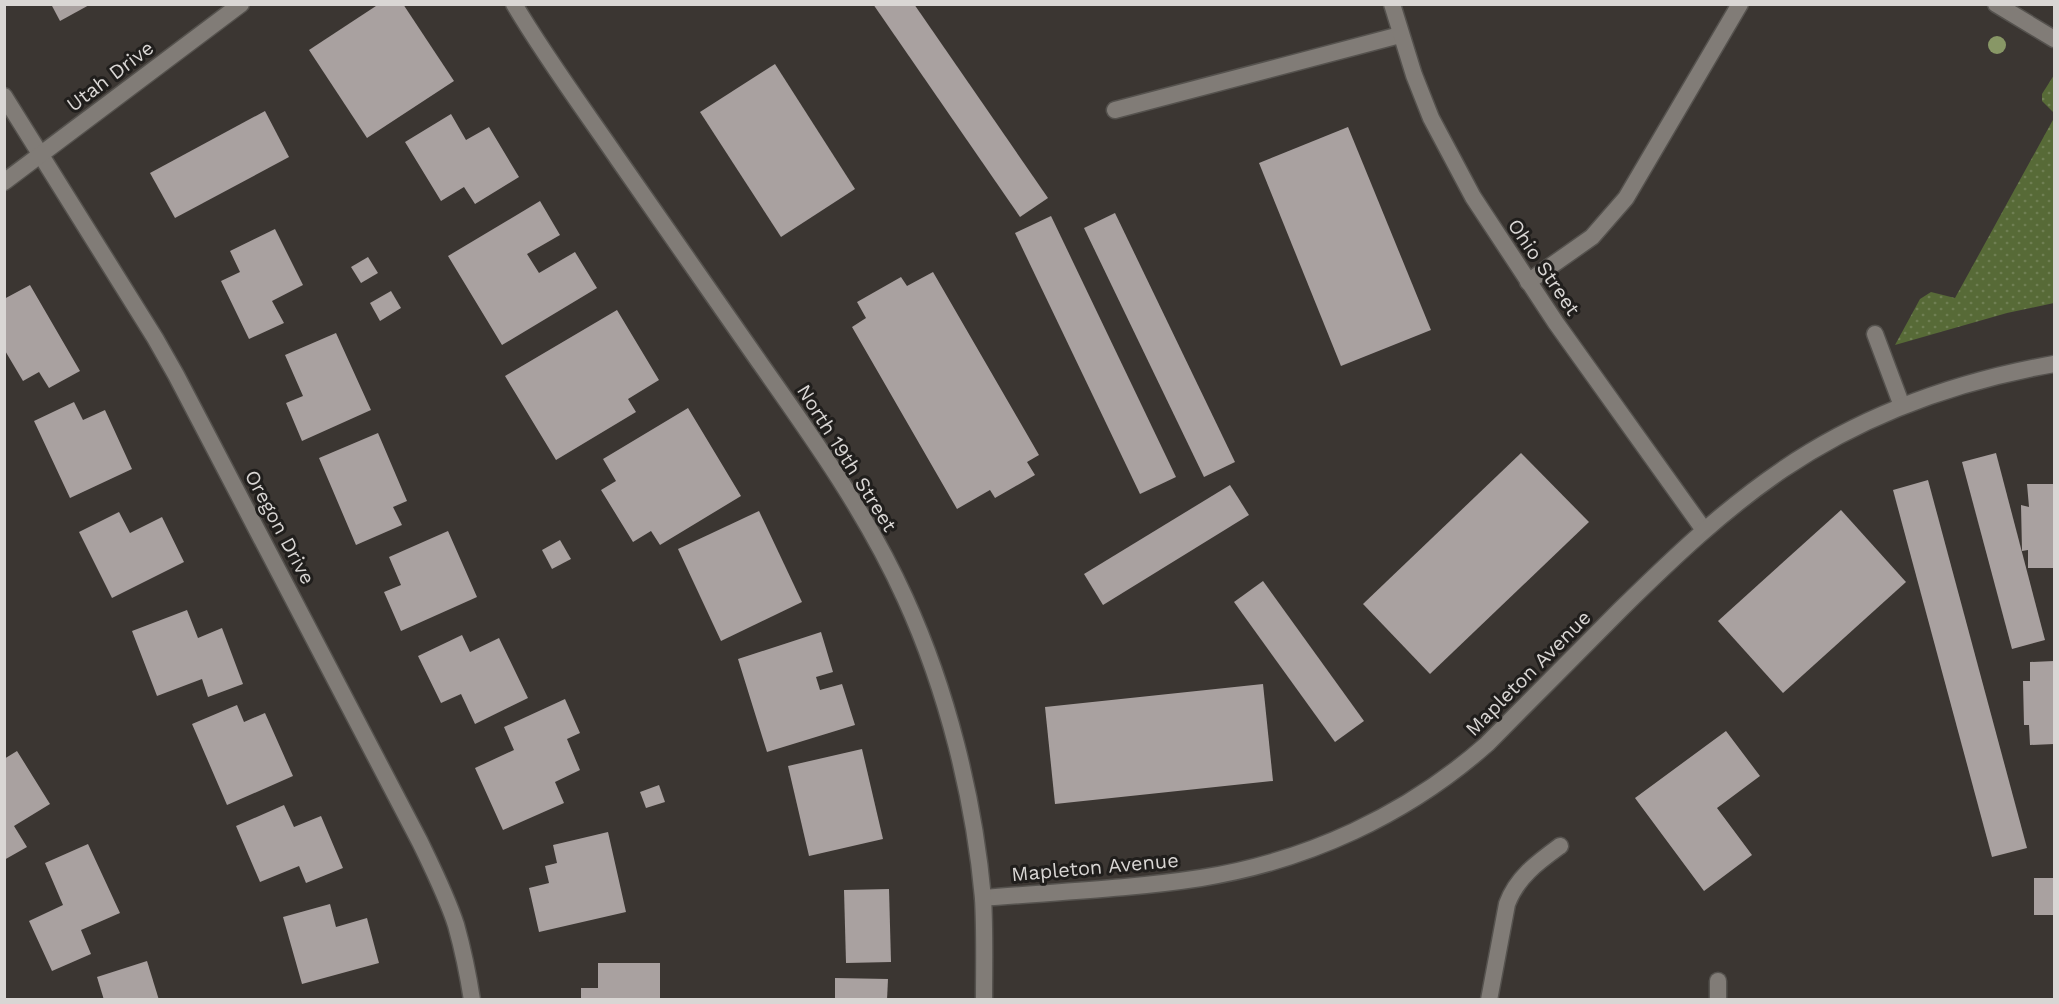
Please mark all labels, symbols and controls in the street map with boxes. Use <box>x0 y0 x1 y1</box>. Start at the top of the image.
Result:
street label: Utah Drive <box>62 35 158 117</box>
street label: Ohio Street <box>1503 214 1585 320</box>
street label: North 19th Street <box>792 380 902 537</box>
street label: Oregon Drive <box>240 466 320 588</box>
street label: Mapleton Avenue <box>1460 605 1596 741</box>
street label: Mapleton Avenue <box>1010 848 1180 886</box>

